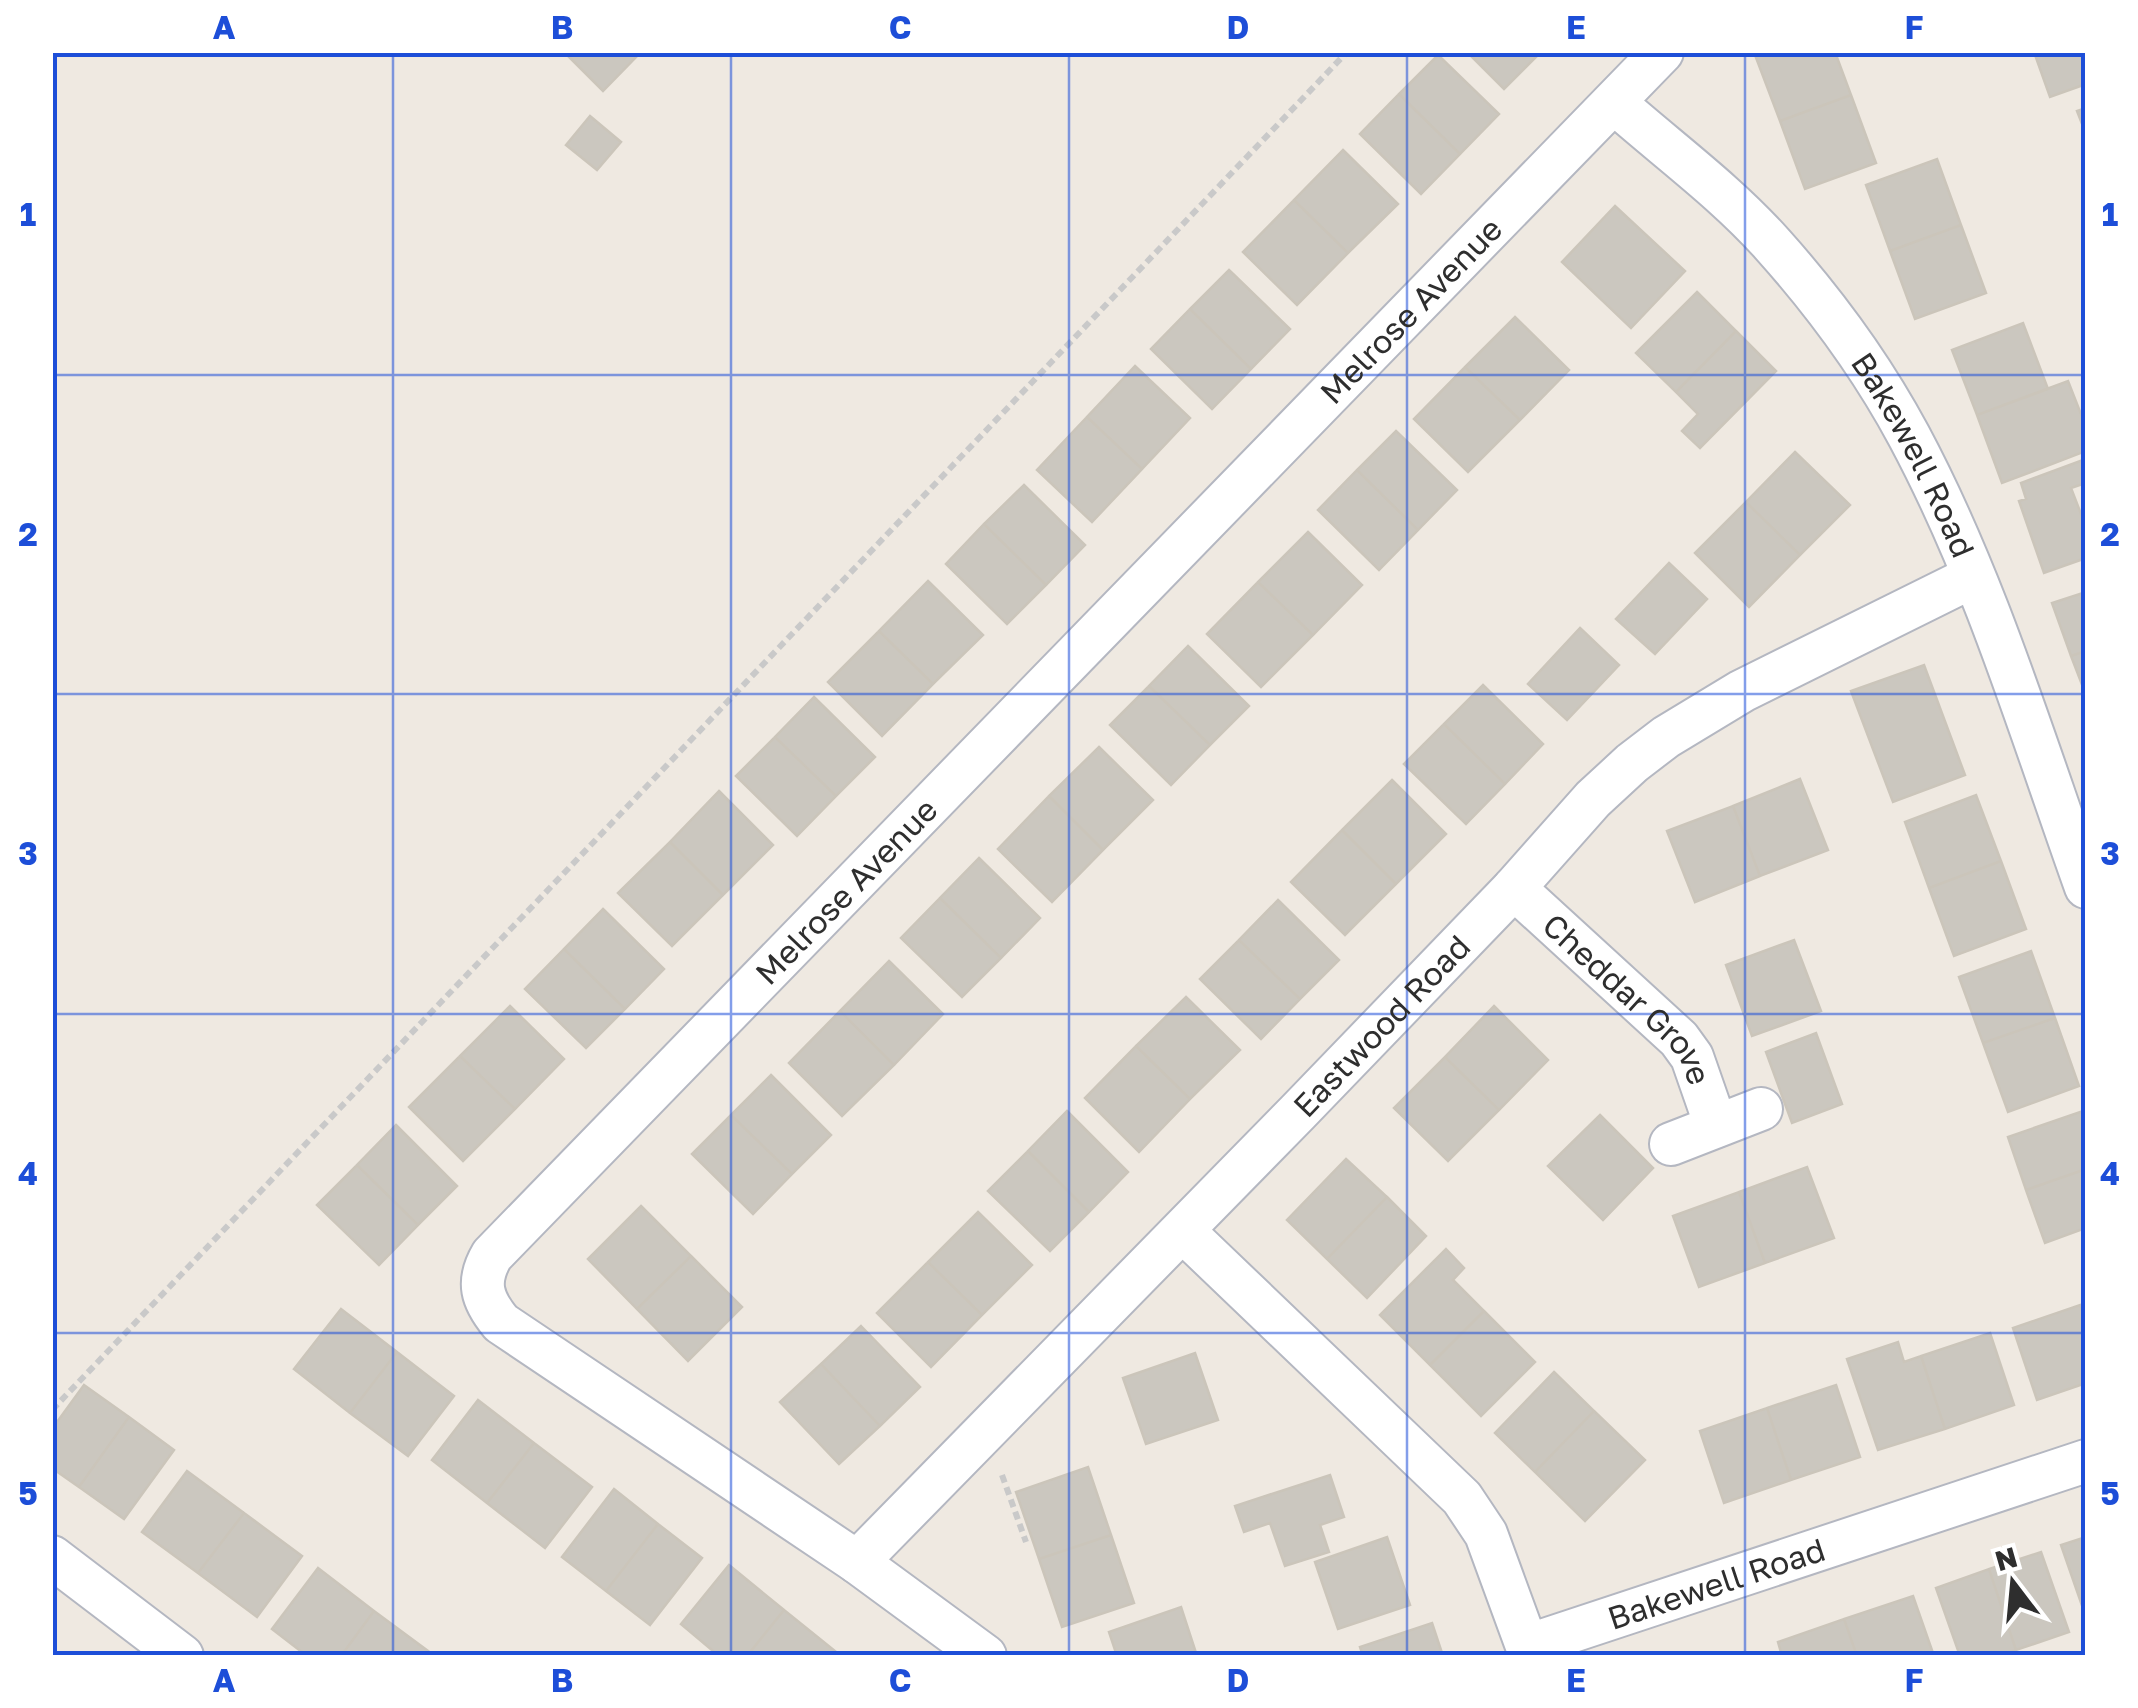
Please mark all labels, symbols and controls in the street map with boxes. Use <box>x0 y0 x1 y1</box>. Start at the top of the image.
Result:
text: A <box>213 8 236 46</box>
text: B <box>551 8 573 46</box>
text: C <box>889 8 911 46</box>
text: D <box>1227 8 1249 46</box>
text: E <box>1566 8 1586 46</box>
text: F <box>1904 8 1924 46</box>
text: 1 <box>20 195 36 233</box>
text: 1 <box>2102 195 2118 233</box>
street label: Melrose Avenue <box>1312 210 1510 411</box>
street label: Bakewell Road <box>1844 345 1983 563</box>
text: 2 <box>18 515 38 553</box>
text: 2 <box>2100 515 2120 553</box>
street label: Melrose Avenue <box>747 790 945 992</box>
text: 3 <box>18 834 38 872</box>
text: 3 <box>2100 834 2120 872</box>
street label: Cheddar Grove <box>1535 905 1719 1089</box>
street label: Eastwood Road <box>1285 927 1477 1124</box>
text: 4 <box>18 1154 38 1192</box>
text: 4 <box>2100 1154 2120 1192</box>
text: 5 <box>18 1474 38 1512</box>
text: 5 <box>2100 1474 2120 1512</box>
street label: Bakewell Road <box>1603 1530 1830 1637</box>
north arrow <box>1963 1533 2063 1633</box>
text: N <box>1991 1540 2021 1577</box>
text: A <box>213 1661 236 1699</box>
text: B <box>551 1661 573 1699</box>
text: C <box>889 1661 911 1699</box>
text: D <box>1227 1661 1249 1699</box>
text: E <box>1566 1661 1586 1699</box>
text: F <box>1904 1661 1924 1699</box>

